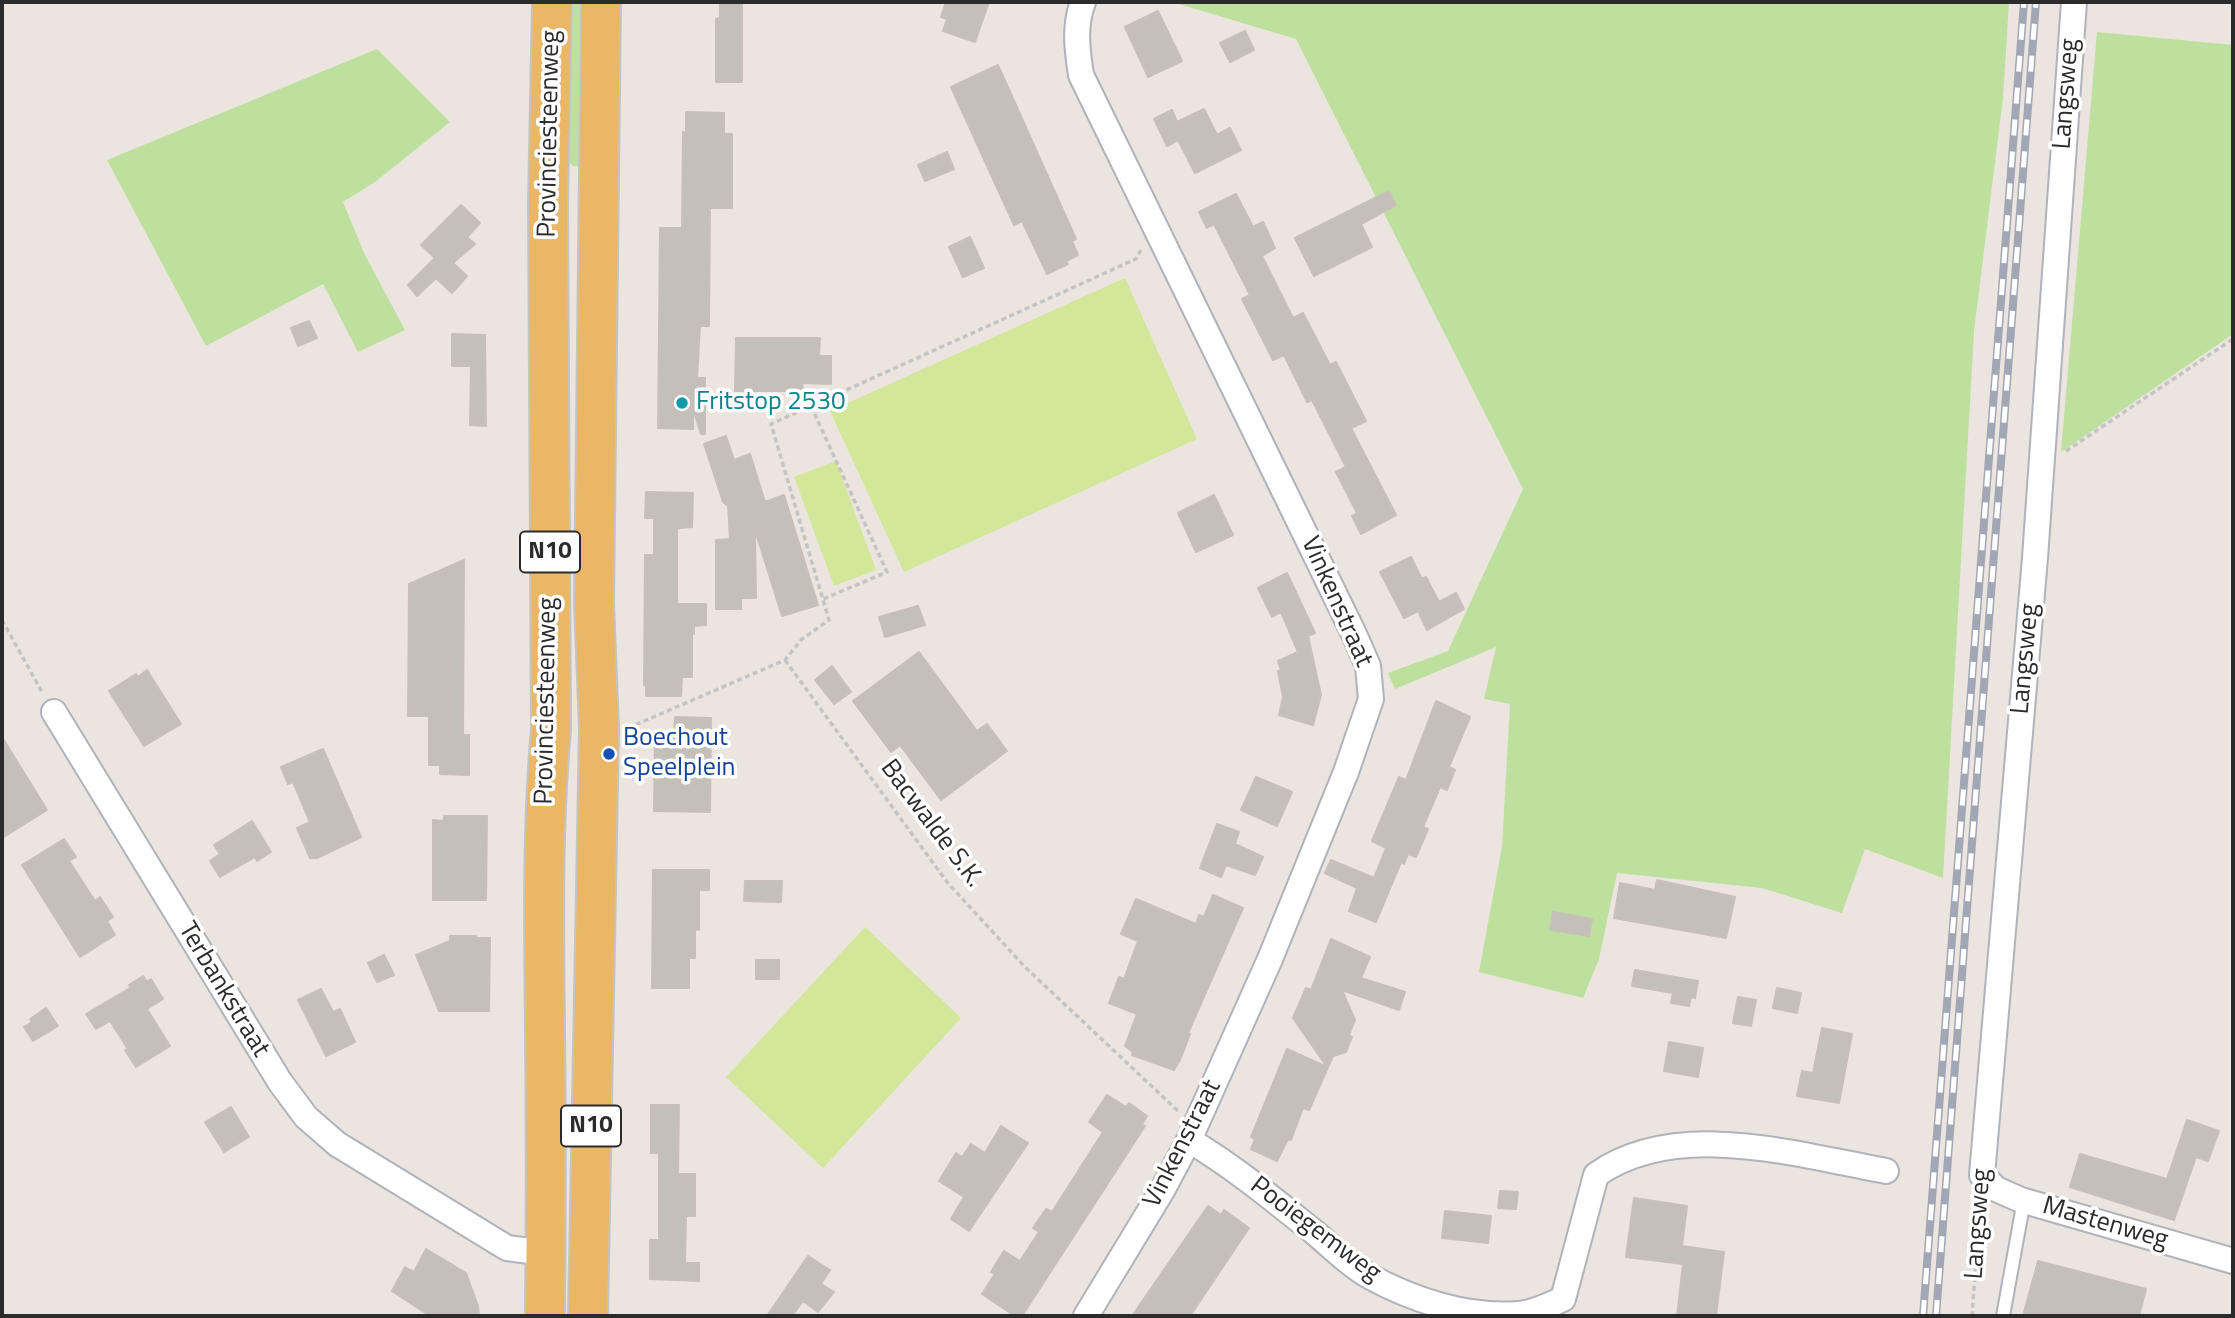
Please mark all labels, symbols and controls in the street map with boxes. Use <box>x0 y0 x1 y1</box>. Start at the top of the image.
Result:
street label: Provinciesteenweg <box>533 30 567 238</box>
street label: Langsweg <box>2048 38 2086 150</box>
place label: Fritstop 2530 <box>696 387 846 419</box>
marker: Fritstop 2530 <box>674 395 690 411</box>
road number: N10 <box>520 532 580 572</box>
street label: Vinkenstraat <box>1293 532 1379 672</box>
street label: Provinciesteenweg <box>530 597 564 805</box>
street label: Langsweg <box>2006 602 2046 716</box>
place label: Boechout Speelplein <box>623 723 736 784</box>
marker: Boechout Speelplein <box>601 746 617 762</box>
street label: Bacwalde S.K. <box>873 754 989 894</box>
street label: Terbankstraat <box>170 917 276 1063</box>
street label: Vinkenstraat <box>1137 1075 1229 1213</box>
road number: N10 <box>561 1106 621 1146</box>
street label: Langsweg <box>1960 1168 1998 1280</box>
street label: Pooiegemweg <box>1243 1171 1387 1289</box>
street label: Mastenweg <box>2039 1191 2171 1257</box>

